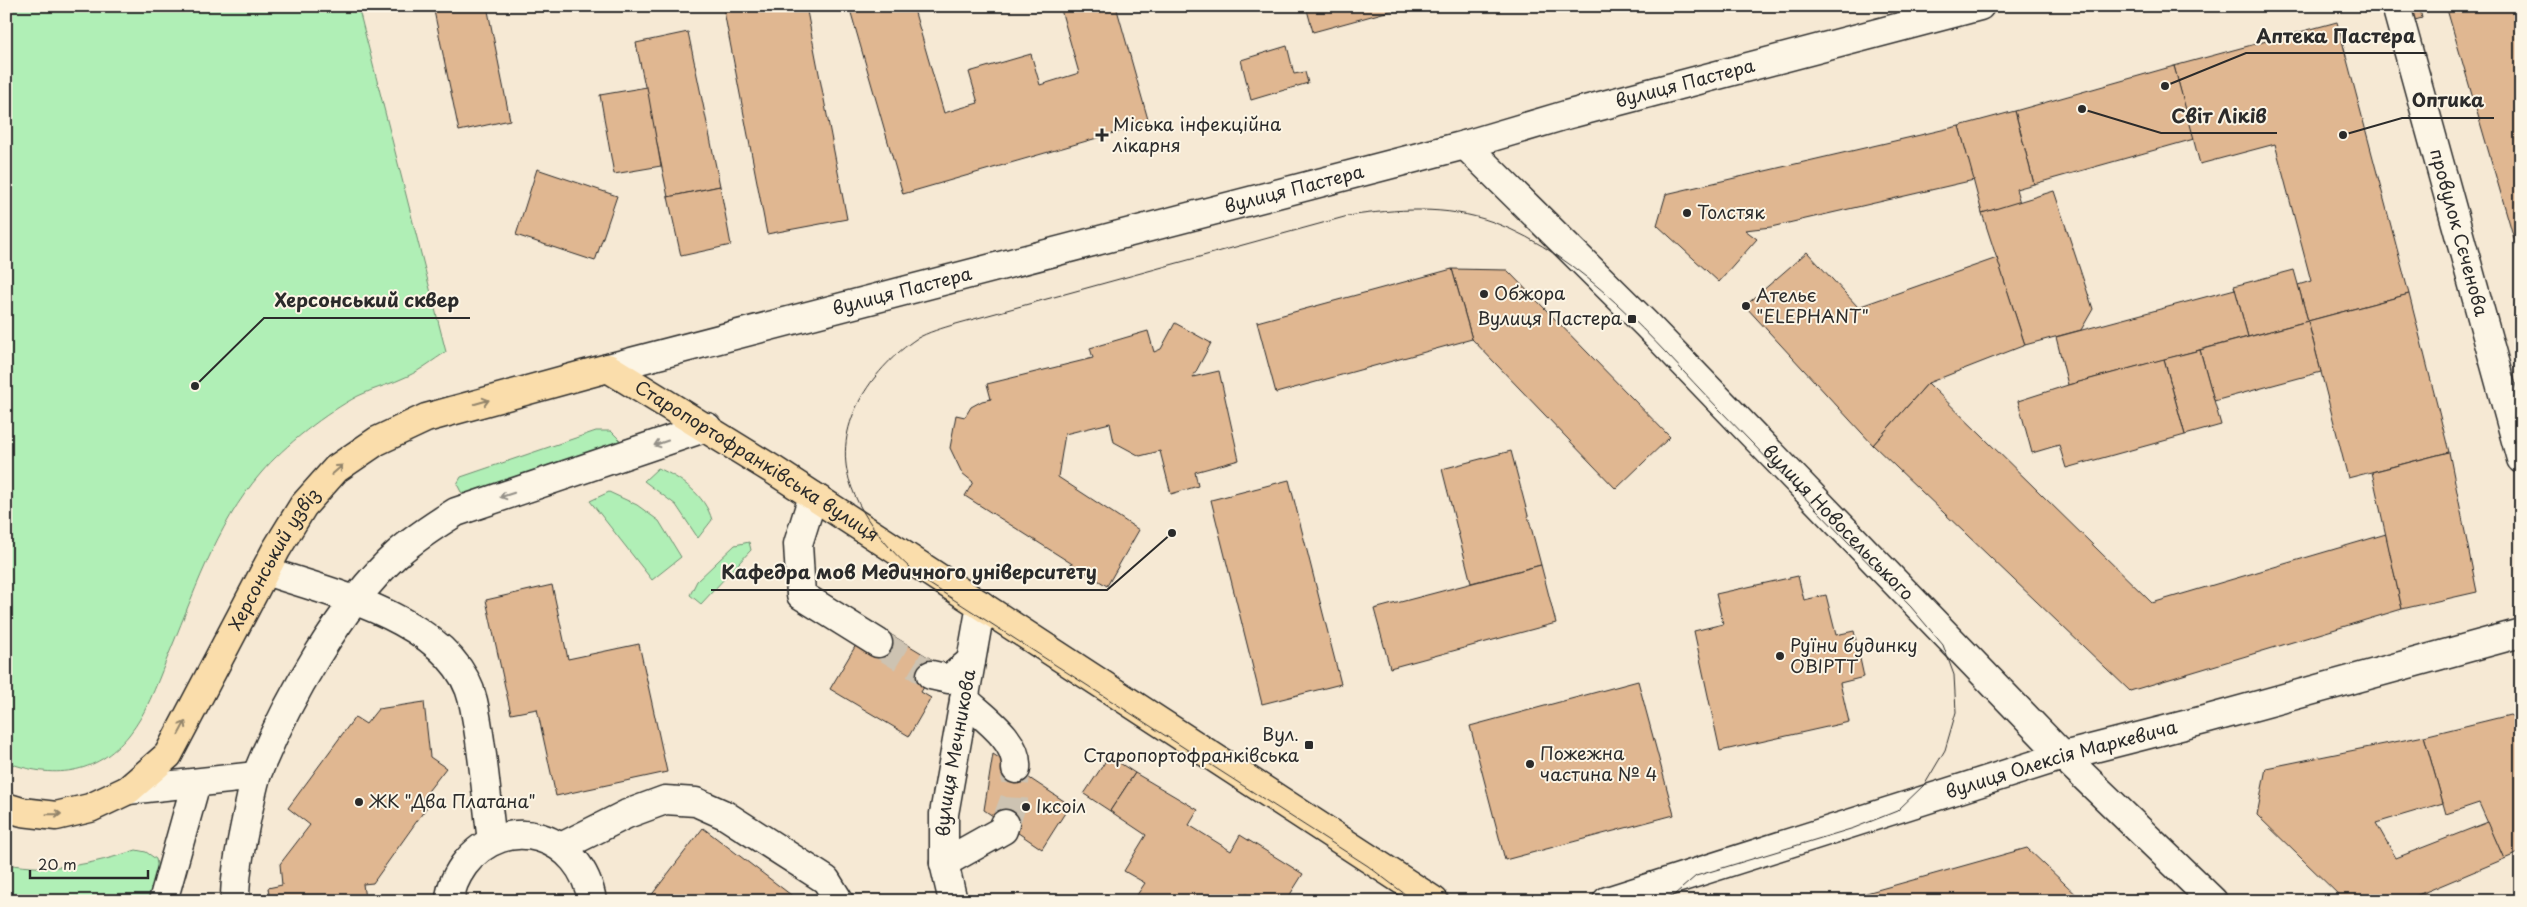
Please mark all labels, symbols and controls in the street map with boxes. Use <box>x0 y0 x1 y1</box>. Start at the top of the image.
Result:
callout: Аптека Пастера <box>2246 19 2426 53</box>
text: Аптека Пастера <box>2256 21 2416 49</box>
street label: вулиця Пастера <box>1612 51 1758 113</box>
callout: Оптика <box>2402 84 2494 118</box>
text: Оптика <box>2412 85 2484 113</box>
callout: Світ Ліків <box>2161 99 2277 133</box>
text: Світ Ліків <box>2171 101 2267 129</box>
place label: Міська інфекційна лікарня <box>1112 110 1282 158</box>
marker: Міська інфекційна лікарня <box>1095 128 1109 142</box>
street label: провулок Сєченова <box>2424 145 2496 320</box>
street label: вулиця Пастера <box>1221 157 1367 219</box>
place label: Толстяк <box>1697 198 1766 225</box>
marker: Толстяк <box>1681 207 1693 219</box>
street label: вулиця Пастера <box>829 259 975 321</box>
place label: Обжора <box>1494 279 1566 306</box>
place label: Ательє "ELEPHANT" <box>1756 281 1869 329</box>
callout: Херсонський сквер <box>264 284 470 318</box>
text: Херсонський сквер <box>275 285 459 313</box>
marker: Обжора <box>1478 288 1490 300</box>
marker: Ательє "ELEPHANT" <box>1740 300 1752 312</box>
place label: Вулиця Пастера <box>1477 304 1623 331</box>
marker: Вулиця Пастера <box>1626 313 1638 325</box>
street label: Старопортофранківська вулиця <box>630 373 885 547</box>
one-way arrow <box>474 397 490 407</box>
street label: вулиця Новосельського <box>1757 438 1921 606</box>
one-way arrow <box>654 439 670 448</box>
one-way arrow <box>330 464 343 476</box>
street label: Херсонський узвіз <box>221 481 325 635</box>
one-way arrow <box>500 491 516 500</box>
callout: Кафедра мов Медичного університету <box>711 556 1107 590</box>
text: Кафедра мов Медичного університету <box>721 557 1097 585</box>
place label: Руїни будинку ОВІРТТ <box>1790 631 1918 679</box>
marker: Руїни будинку ОВІРТТ <box>1774 650 1786 662</box>
street label: вулиця Мечникова <box>929 666 981 837</box>
street label: вулиця Олексія Маркевича <box>1942 712 2180 805</box>
place label: Вул. Старопортофранківська <box>1083 720 1300 768</box>
one-way arrow <box>177 721 187 736</box>
marker: Вул. Старопортофранківська <box>1303 739 1315 751</box>
place label: Пожежна частина № 4 <box>1540 739 1657 787</box>
marker: Пожежна частина № 4 <box>1524 758 1536 770</box>
place label: ЖК "Два Платана" <box>368 787 536 814</box>
place label: Iксоiл <box>1036 792 1086 819</box>
marker: ЖК "Два Платана" <box>353 796 365 808</box>
marker: Iксоiл <box>1020 801 1032 813</box>
one-way arrow <box>46 810 62 819</box>
scale bar <box>30 847 148 879</box>
text: 20 m <box>38 852 77 875</box>

